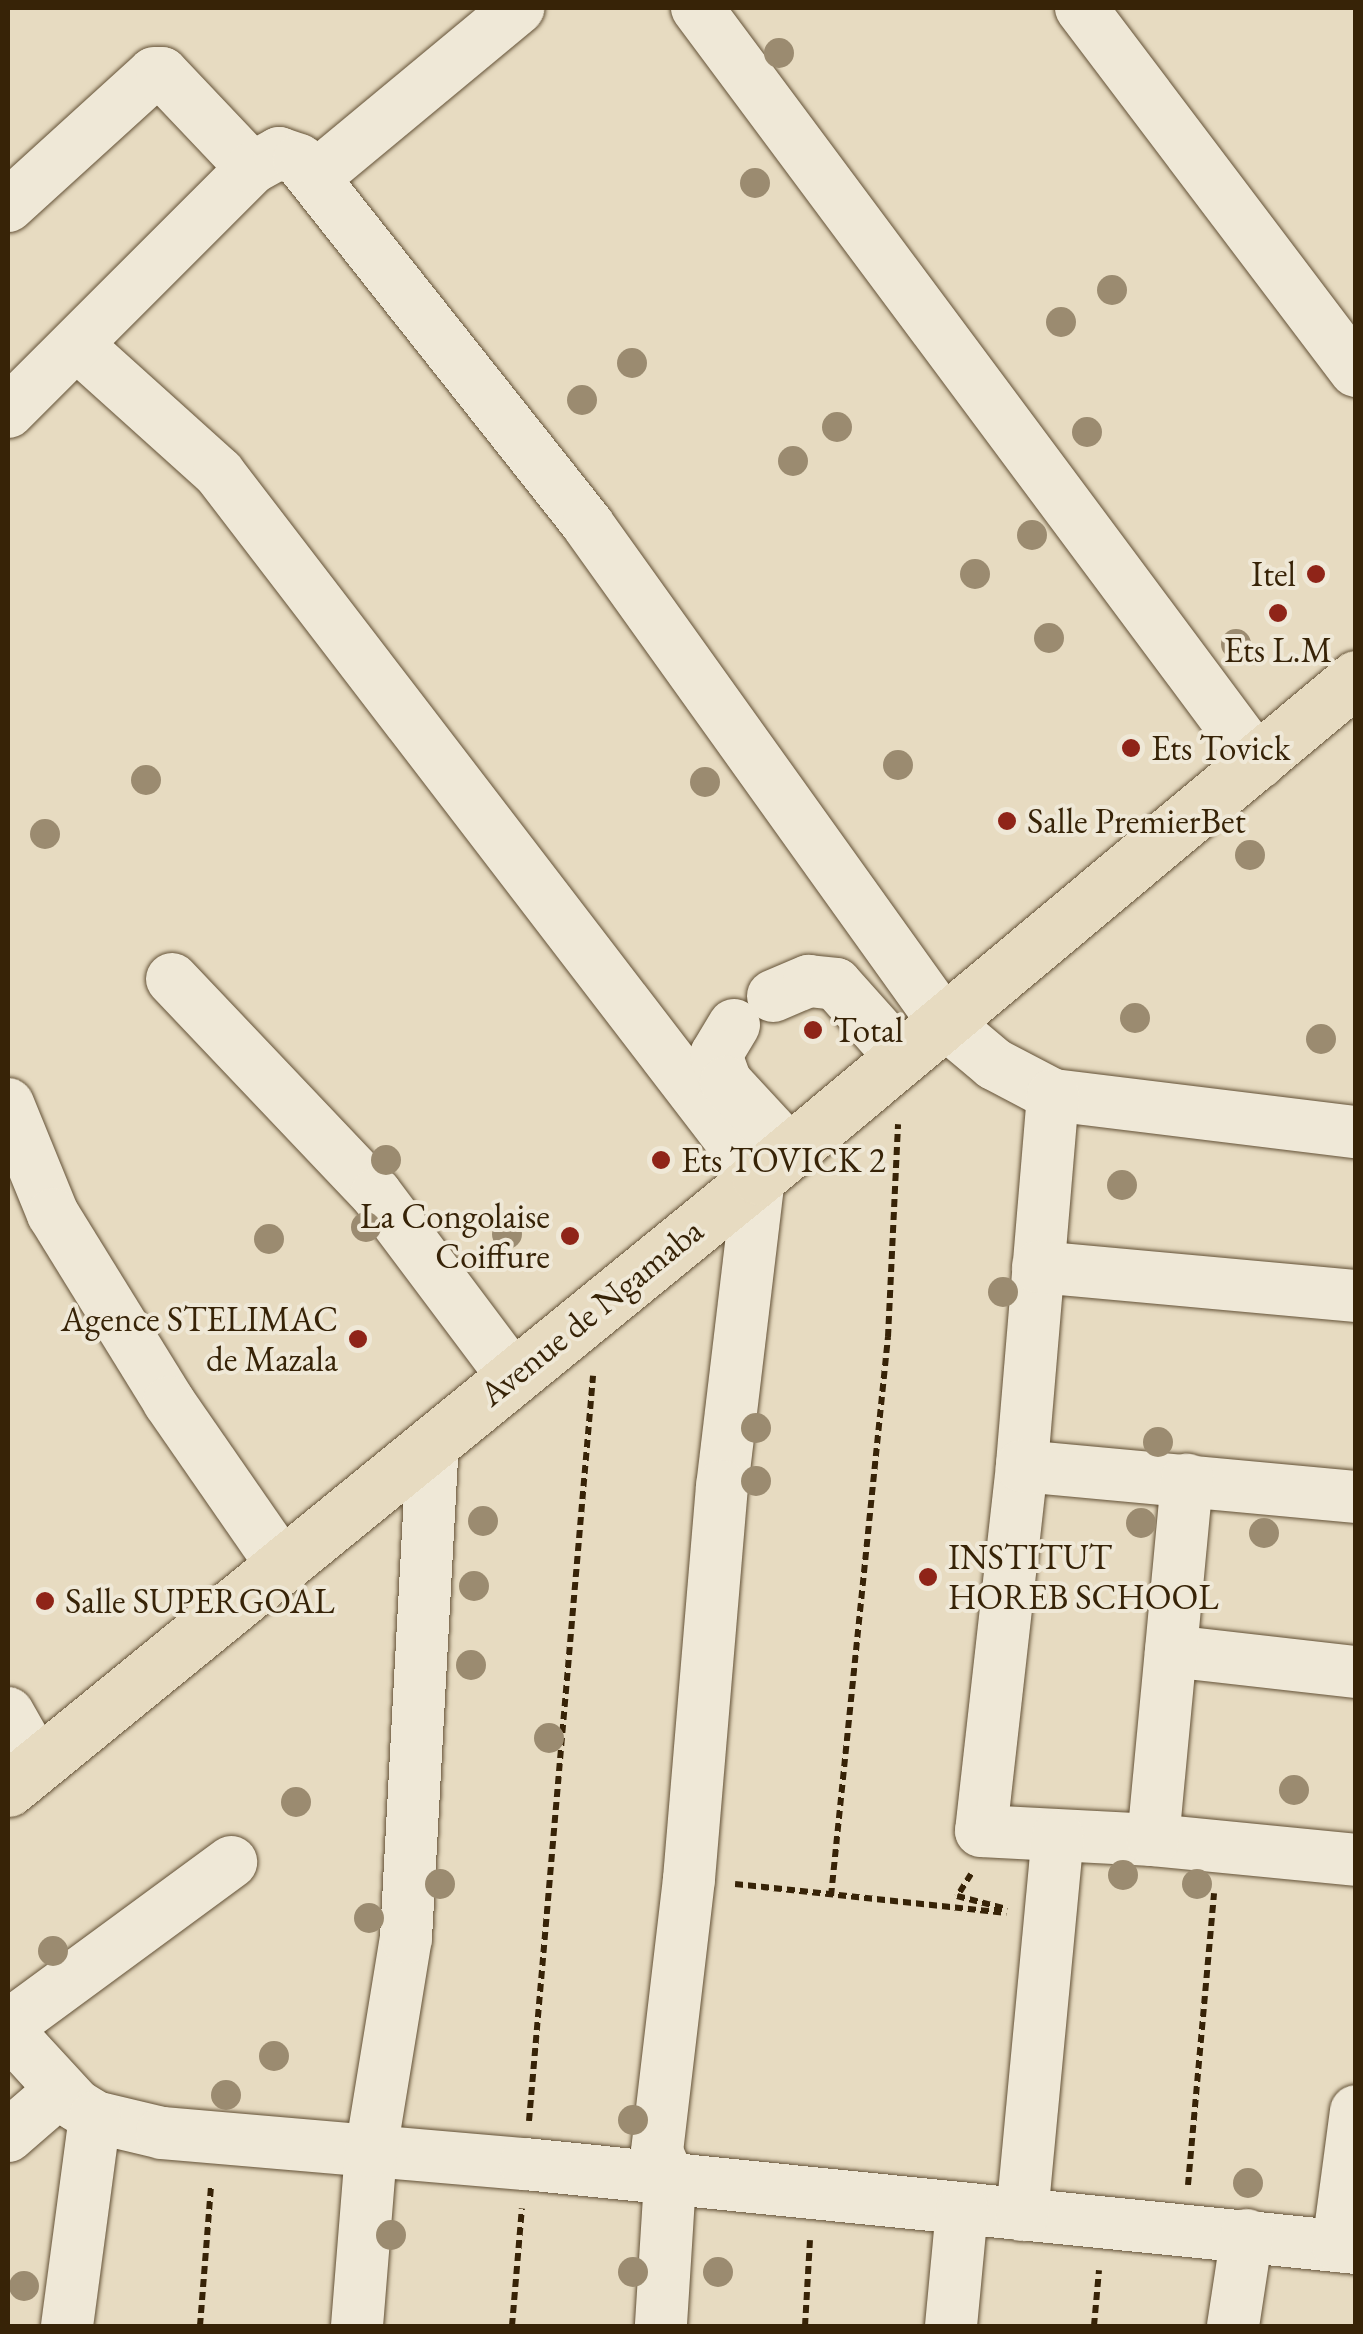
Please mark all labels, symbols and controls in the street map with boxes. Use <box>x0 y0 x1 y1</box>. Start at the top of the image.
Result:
place label: Itel <box>1251 553 1296 595</box>
marker: Itel <box>1305 563 1327 585</box>
marker: Ets L.M <box>1267 602 1289 624</box>
place label: Ets L.M <box>1224 629 1332 671</box>
place label: Ets Tovick <box>1151 727 1290 769</box>
marker: Ets Tovick <box>1120 737 1142 759</box>
place label: Salle PremierBet <box>1027 800 1246 842</box>
marker: Salle PremierBet <box>996 810 1018 832</box>
place label: Total <box>833 1009 903 1051</box>
marker: Total <box>802 1019 824 1041</box>
place label: Ets TOVICK 2 <box>681 1139 885 1181</box>
marker: Ets TOVICK 2 <box>650 1149 672 1171</box>
place label: La Congolaise Coiffure <box>360 1195 550 1277</box>
street label: Avenue de Ngamaba <box>471 1209 711 1415</box>
marker: La Congolaise Coiffure <box>559 1225 581 1247</box>
place label: Agence STELIMAC de Mazala <box>61 1298 338 1380</box>
marker: Agence STELIMAC de Mazala <box>347 1328 369 1350</box>
place label: INSTITUT HOREB SCHOOL <box>948 1536 1219 1618</box>
marker: INSTITUT HOREB SCHOOL <box>917 1566 939 1588</box>
place label: Salle SUPERGOAL <box>65 1580 335 1622</box>
marker: Salle SUPERGOAL <box>34 1590 56 1612</box>

